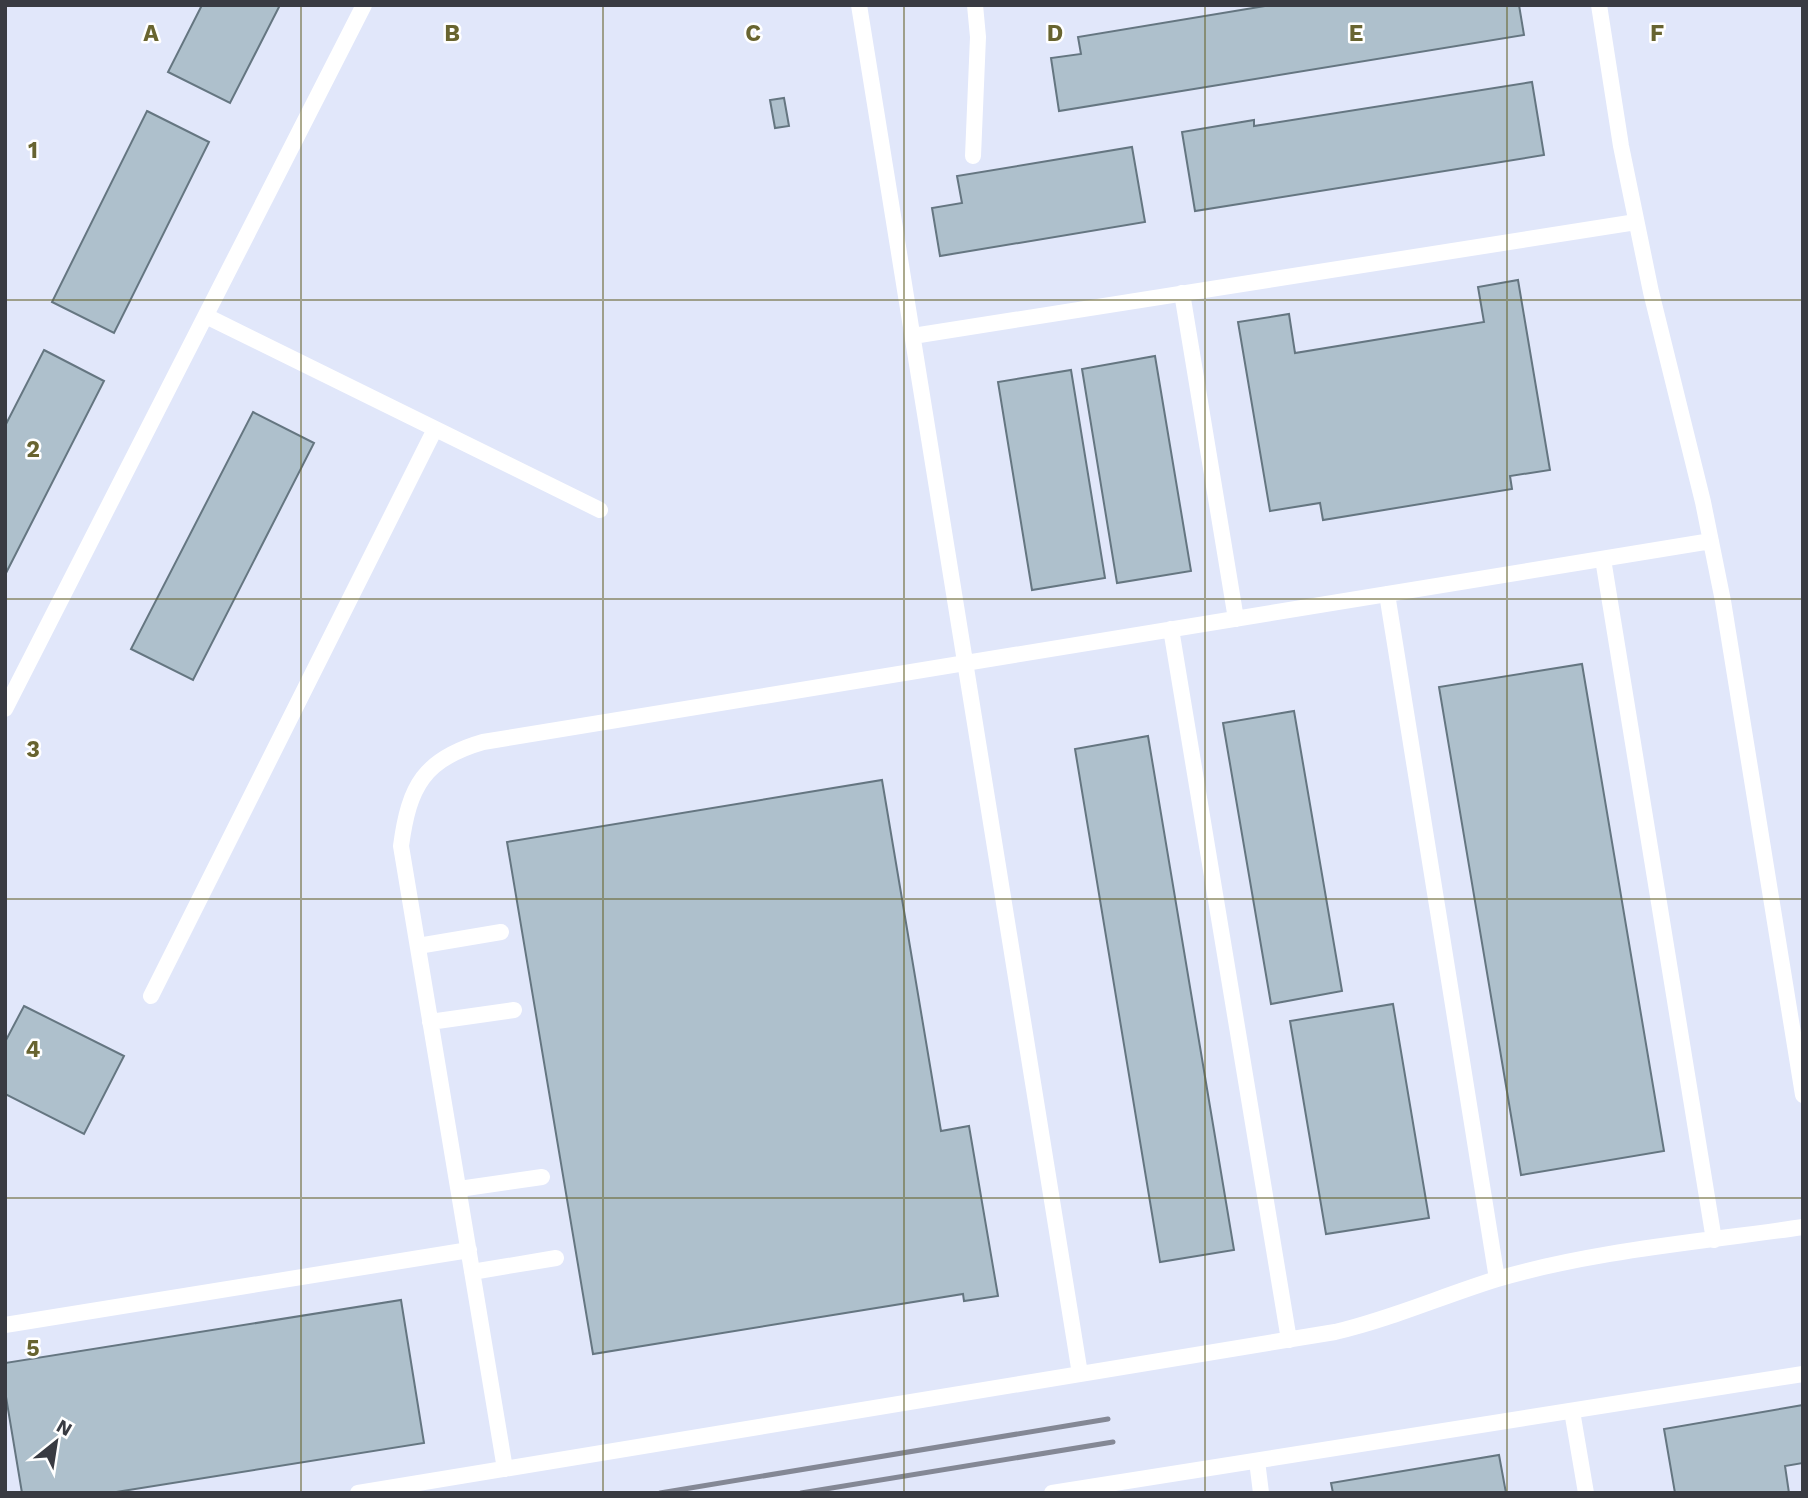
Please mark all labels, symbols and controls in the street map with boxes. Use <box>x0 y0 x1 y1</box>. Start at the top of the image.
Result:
text: A <box>143 20 159 47</box>
text: B <box>444 20 460 47</box>
text: C <box>745 20 761 47</box>
text: D <box>1047 20 1063 47</box>
text: E <box>1349 20 1363 47</box>
text: F <box>1650 20 1664 47</box>
text: 1 <box>28 137 38 164</box>
text: 2 <box>26 436 40 463</box>
text: 3 <box>26 736 40 763</box>
text: 4 <box>26 1036 41 1063</box>
text: 5 <box>26 1335 40 1362</box>
north arrow <box>21 1407 91 1477</box>
text: N <box>52 1414 76 1441</box>

